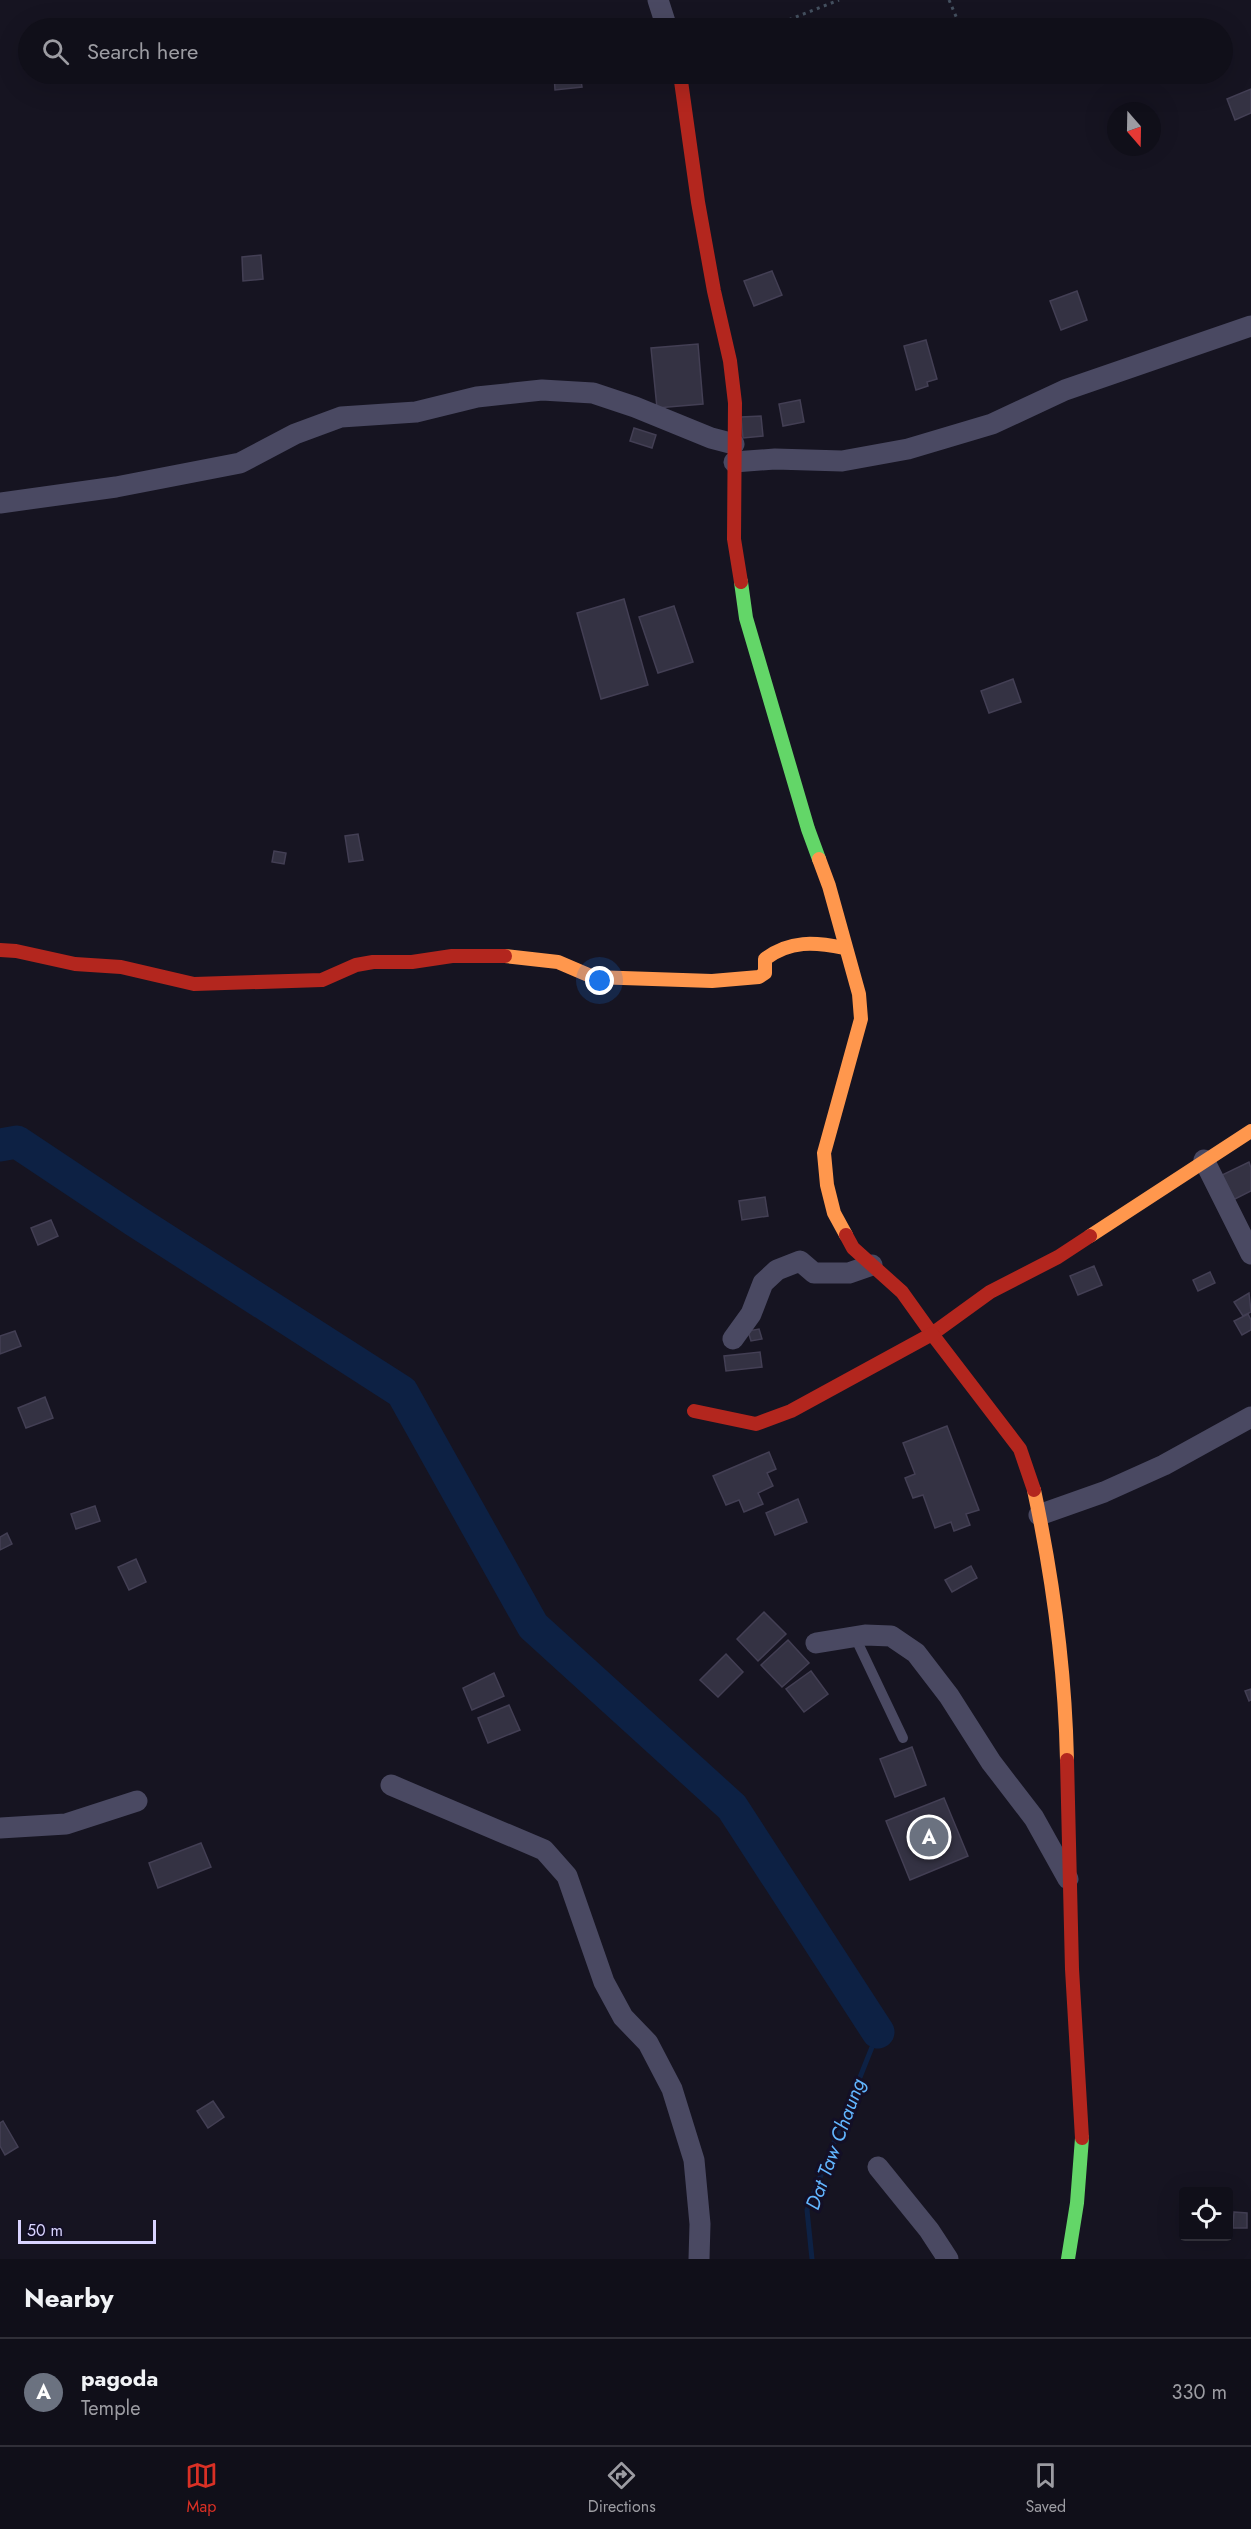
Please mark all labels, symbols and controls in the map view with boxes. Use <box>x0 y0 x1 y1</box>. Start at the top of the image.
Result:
search box <box>18 18 1233 84</box>
icon: search <box>39 35 72 68</box>
text: Search here <box>87 35 198 67</box>
north arrow <box>1107 102 1161 156</box>
your location <box>585 966 614 995</box>
pin: A <box>910 1814 948 1860</box>
water label: Dat Taw Chaung <box>798 2074 873 2214</box>
map controls <box>1179 2187 1233 2241</box>
button: locate <box>1179 2187 1233 2241</box>
scale bar <box>18 2217 156 2244</box>
text: 50 m <box>27 2219 63 2242</box>
text: Nearby <box>24 2279 113 2317</box>
text: pagoda <box>81 2362 158 2394</box>
text: A <box>36 2378 51 2407</box>
text: 330 m <box>1172 2378 1227 2407</box>
text: Temple <box>81 2394 141 2423</box>
tab: Map <box>185 2459 218 2518</box>
tab: Directions <box>588 2459 656 2518</box>
tab: Saved <box>1025 2459 1066 2518</box>

